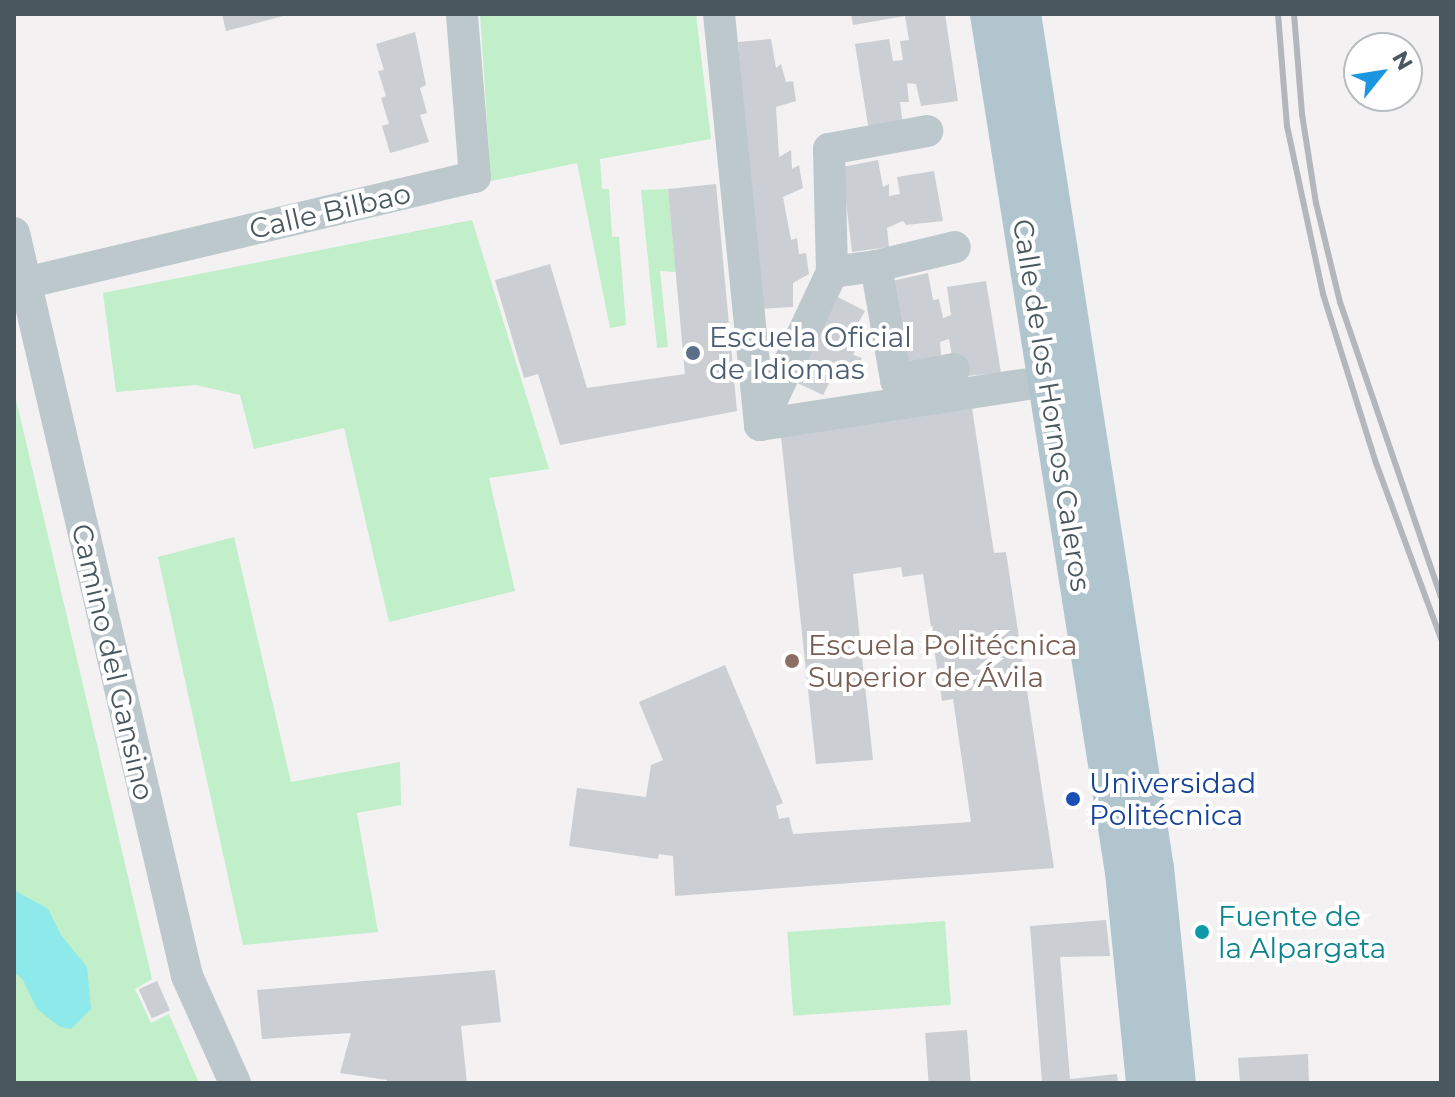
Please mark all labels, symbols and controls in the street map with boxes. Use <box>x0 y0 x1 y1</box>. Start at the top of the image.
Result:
north arrow <box>1343 32 1423 112</box>
text: N <box>1386 46 1419 75</box>
street label: Calle Bilbao <box>246 176 414 246</box>
street label: Calle de los Hornos Caleros <box>1006 217 1098 593</box>
place label: Escuela Oficial de Idiomas <box>709 320 912 386</box>
marker: Escuela Oficial de Idiomas <box>684 344 702 362</box>
street label: Camino del Gansino <box>65 520 161 804</box>
place label: Escuela Politécnica Superior de Ávila <box>808 628 1077 694</box>
marker: Escuela Politécnica Superior de Ávila <box>783 652 801 670</box>
place label: Universidad Politécnica <box>1089 766 1256 832</box>
marker: Universidad Politécnica <box>1064 790 1082 808</box>
place label: Fuente de la Alpargata <box>1218 899 1386 965</box>
marker: Fuente de la Alpargata <box>1193 923 1211 941</box>

